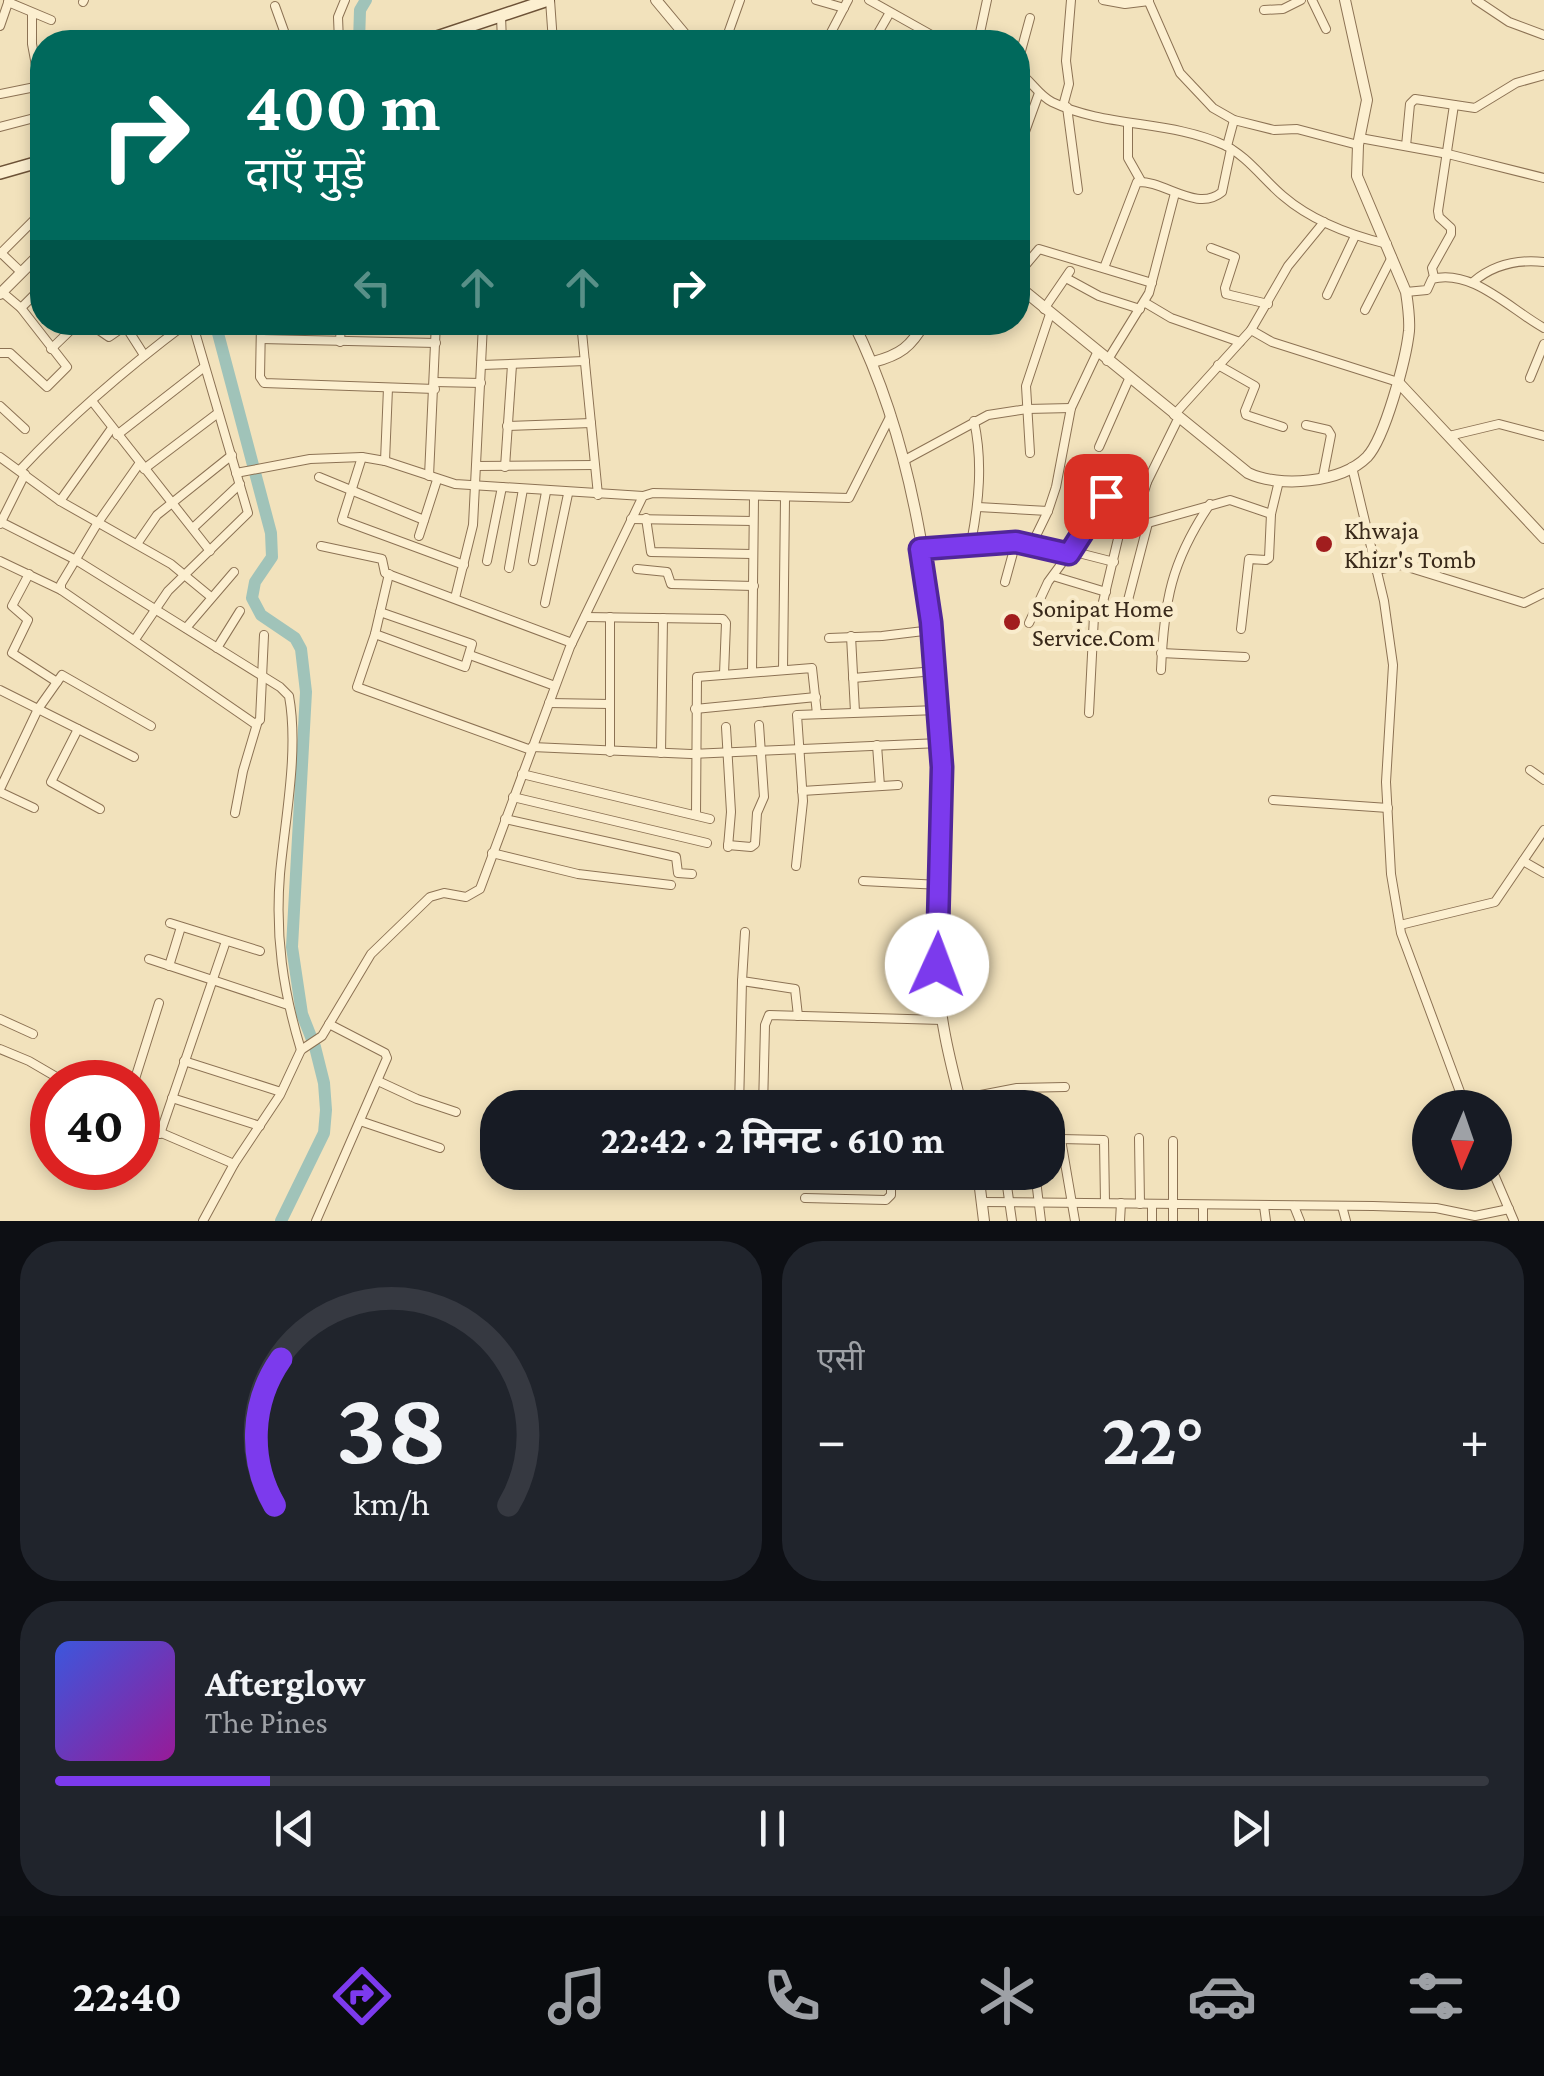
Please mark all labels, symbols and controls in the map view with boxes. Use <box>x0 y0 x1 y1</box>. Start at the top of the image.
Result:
text: 400 m <box>245 67 441 145</box>
icon: right <box>80 70 210 200</box>
text: दाएँ मुड़ें <box>245 149 365 199</box>
icon: left <box>345 260 400 315</box>
icon: ahead <box>450 260 505 315</box>
icon: ahead <box>555 260 610 315</box>
icon: right <box>660 260 715 315</box>
pin <box>1064 454 1149 539</box>
icon: arrive <box>1079 469 1134 524</box>
place label: Khwaja Khizr's Tomb <box>1344 517 1476 573</box>
marker: Khwaja Khizr's Tomb <box>1313 533 1335 555</box>
place label: Sonipat Home Service.Com <box>1032 595 1174 651</box>
marker: Sonipat Home Service.Com <box>1001 611 1023 633</box>
position arrow <box>885 913 989 1017</box>
speed limit sign: 40 <box>30 1060 160 1190</box>
north arrow <box>1412 1090 1512 1190</box>
map controls <box>1412 1090 1512 1190</box>
text: 22:42 · 2 मिनट · 610 m <box>601 1119 944 1161</box>
text: एसी <box>817 1341 865 1377</box>
text: 38 <box>335 1370 447 1485</box>
text: 22° <box>1101 1397 1205 1480</box>
text: − <box>817 1409 846 1470</box>
text: + <box>1460 1409 1489 1470</box>
text: km/h <box>352 1483 430 1523</box>
text: Afterglow <box>205 1662 365 1704</box>
text: The Pines <box>205 1704 328 1740</box>
icon: previous <box>267 1801 322 1856</box>
icon: pause <box>745 1801 800 1856</box>
icon: next <box>1223 1801 1278 1856</box>
icon: directions <box>327 1961 397 2031</box>
icon: music <box>542 1961 612 2031</box>
icon: phone <box>757 1961 827 2031</box>
icon: climate <box>972 1961 1042 2031</box>
icon: car <box>1187 1961 1257 2031</box>
icon: filters <box>1401 1961 1471 2031</box>
text: 22:40 <box>72 1971 182 2021</box>

